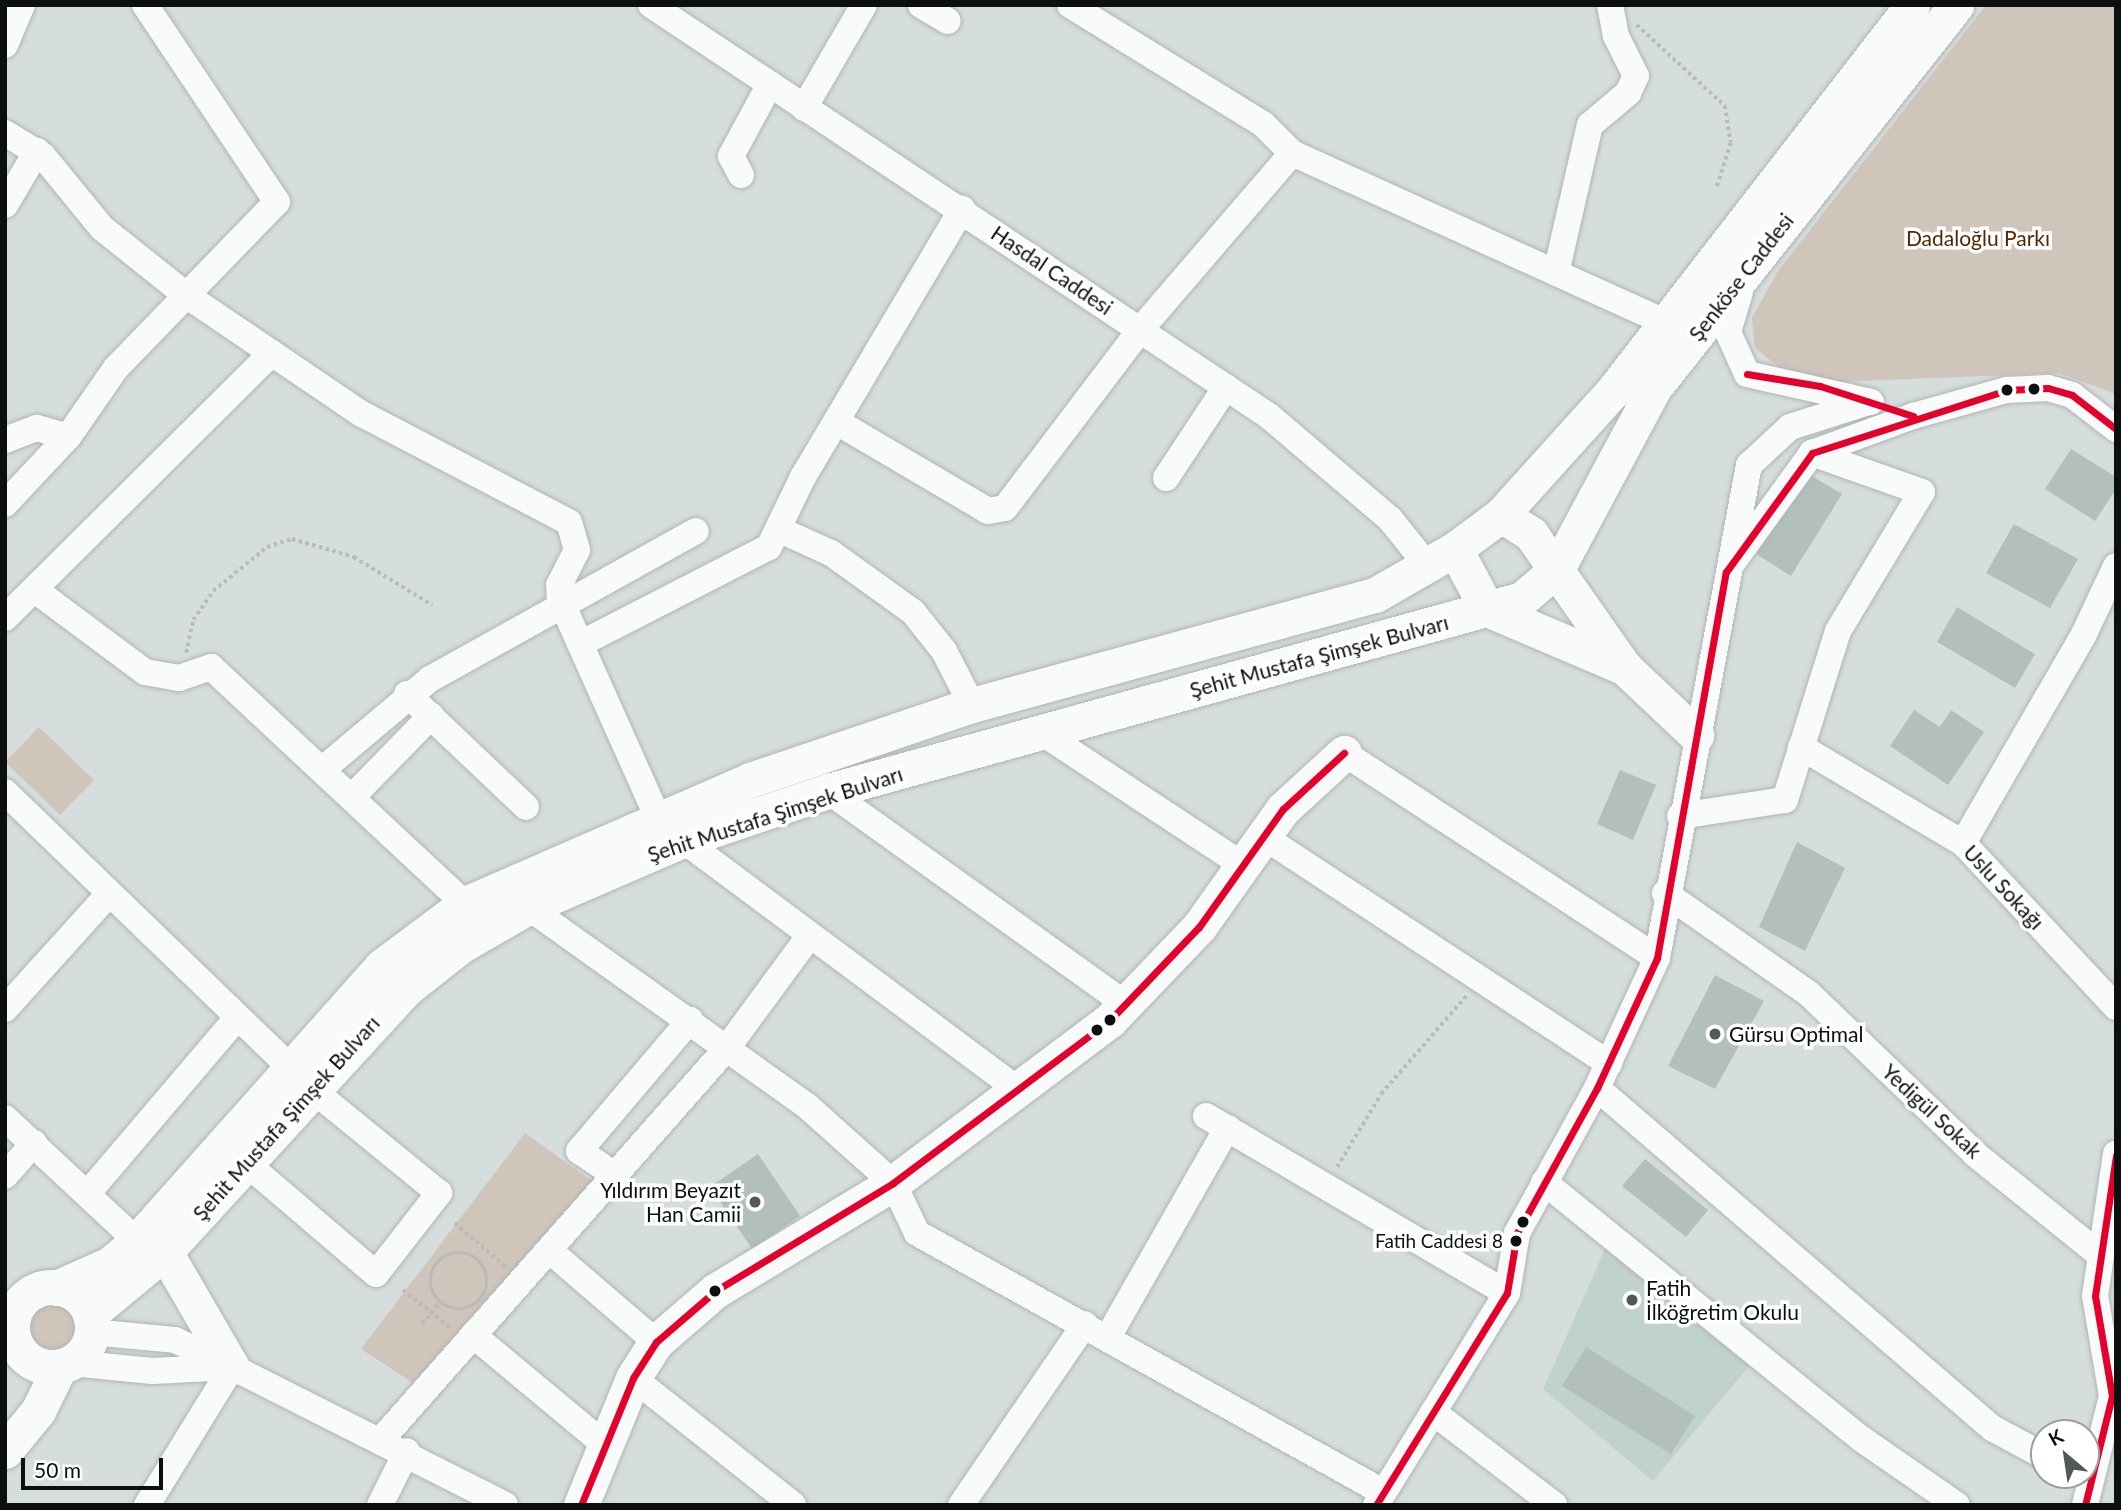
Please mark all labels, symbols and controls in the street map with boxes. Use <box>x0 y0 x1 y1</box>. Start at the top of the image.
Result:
street label: Şenköse Caddesi <box>1683 208 1799 346</box>
street label: Hasdal Caddesi <box>987 220 1117 320</box>
park label: Dadaloğlu Parkı <box>1906 225 2050 251</box>
unlabelled marker <box>2027 382 2041 396</box>
unlabelled marker <box>2000 383 2014 397</box>
street label: Şehit Mustafa Şimşek Bulvarı <box>1187 609 1451 703</box>
street label: Şehit Mustafa Şimşek Bulvarı <box>644 761 906 867</box>
street label: Uslu Sokağı <box>1959 840 2049 934</box>
street label: Şehit Mustafa Şimşek Bulvarı <box>187 1010 385 1226</box>
unlabelled marker <box>1103 1013 1117 1027</box>
place label: Gürsu Optimal <box>1729 1021 1863 1047</box>
unlabelled marker <box>1090 1023 1104 1037</box>
marker: Gürsu Optimal <box>1707 1026 1723 1042</box>
street label: Yedigül Sokak <box>1877 1059 1987 1163</box>
place label: Yıldırım Beyazıt Han Camii <box>600 1177 741 1227</box>
marker: Yıldırım Beyazıt Han Camii <box>747 1194 763 1210</box>
unlabelled marker <box>1516 1215 1530 1229</box>
place label: Fatih Caddesi 8 <box>1375 1230 1503 1252</box>
marker: Fatih Caddesi 8 <box>1509 1234 1523 1248</box>
place label: Fatih İlköğretim Okulu <box>1646 1275 1799 1325</box>
unlabelled marker <box>708 1284 722 1298</box>
marker: Fatih İlköğretim Okulu <box>1624 1292 1640 1308</box>
north arrow <box>2030 1419 2100 1489</box>
text: K <box>2044 1424 2067 1450</box>
scale bar <box>24 1444 166 1488</box>
text: 50 m <box>34 1457 81 1482</box>

